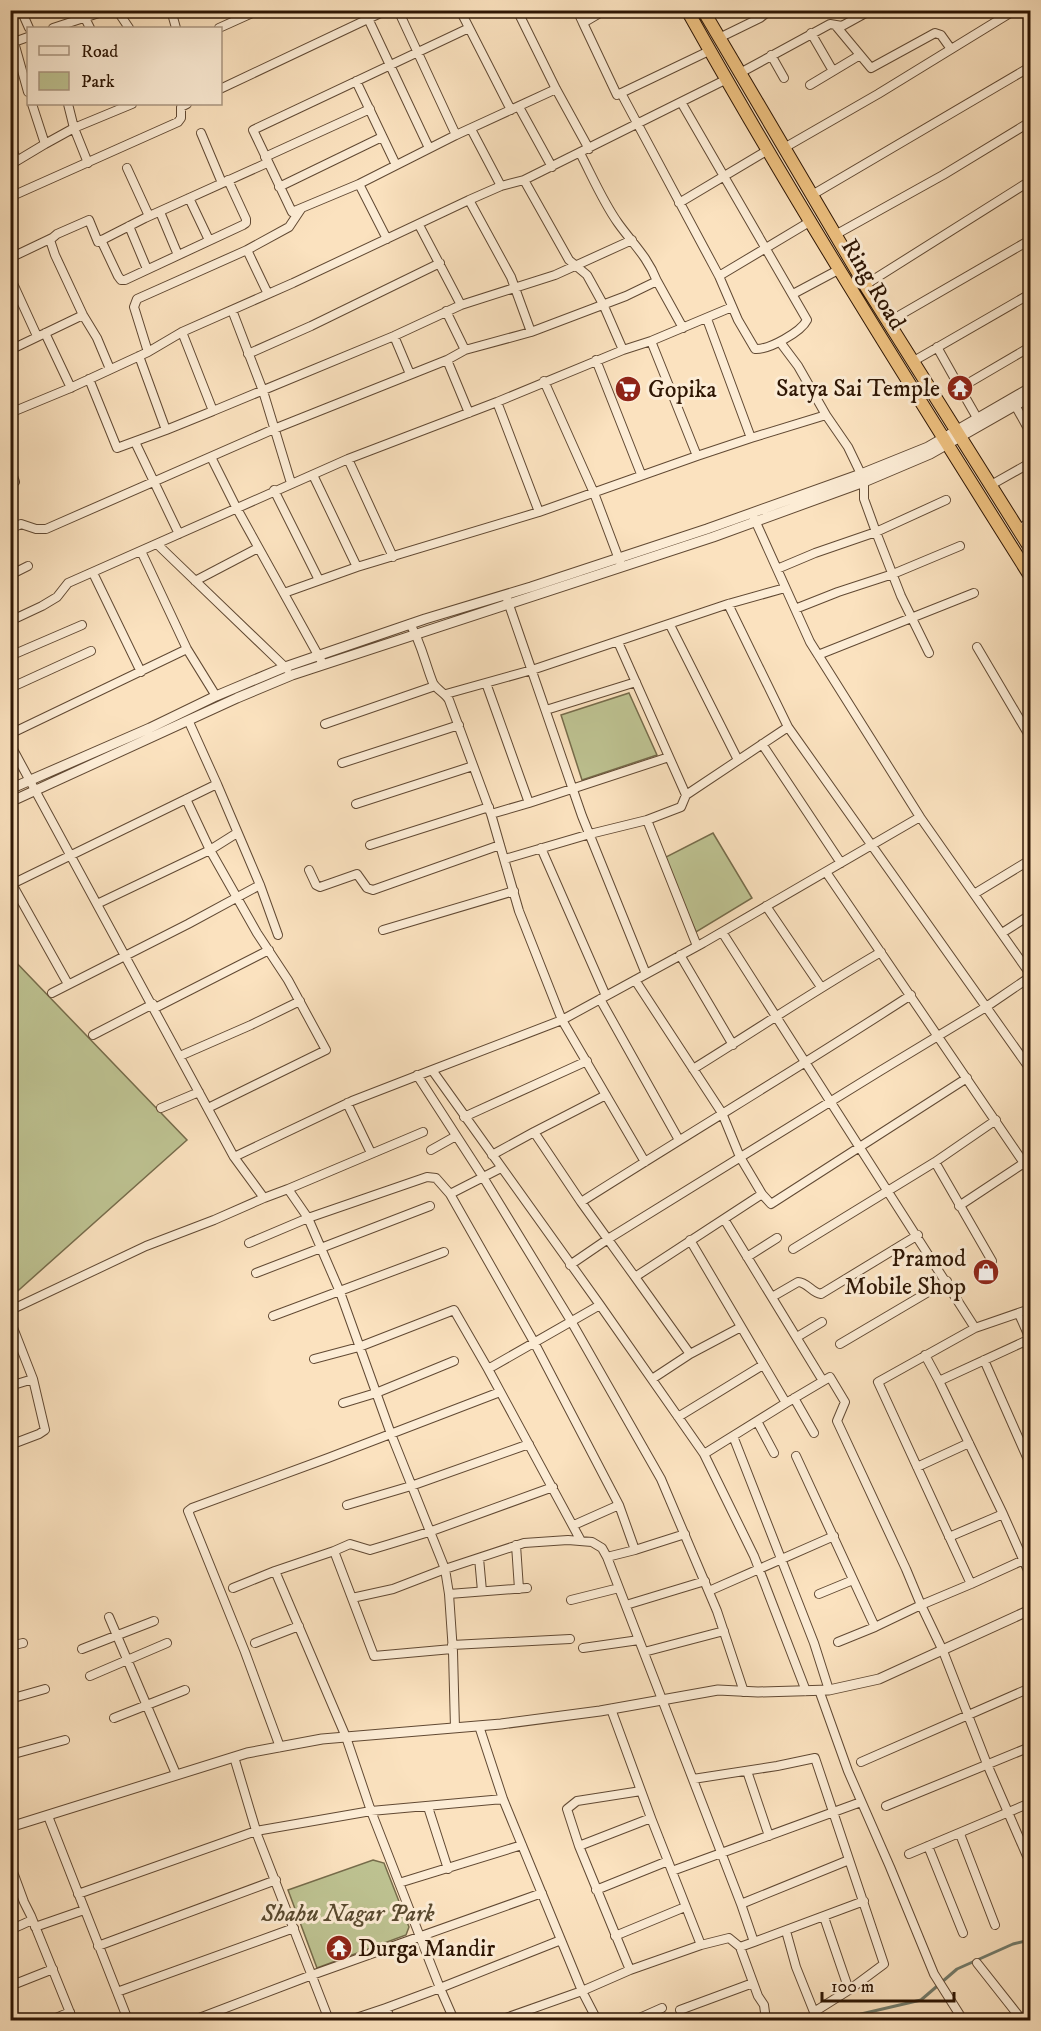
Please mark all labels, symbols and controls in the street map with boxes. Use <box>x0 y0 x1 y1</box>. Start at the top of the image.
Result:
legend <box>27 27 222 105</box>
text: Road <box>81 41 118 63</box>
text: Park <box>81 71 115 93</box>
street label: Ring Road <box>834 233 912 336</box>
temple icon: Satya Sai Temple <box>945 373 975 403</box>
supermarket icon: Gopika <box>613 374 643 404</box>
place label: Satya Sai Temple <box>776 374 940 404</box>
place label: Gopika <box>648 375 718 405</box>
place label: Pramod Mobile Shop <box>844 1244 966 1302</box>
shop icon: Pramod Mobile Shop <box>971 1257 1001 1287</box>
park label: Shahu Nagar Park <box>260 1899 435 1929</box>
temple icon: Durga Mandir <box>324 1933 354 1963</box>
place label: Durga Mandir <box>358 1934 495 1964</box>
scale bar <box>822 1965 954 2003</box>
text: 100 m <box>831 1976 874 1998</box>

